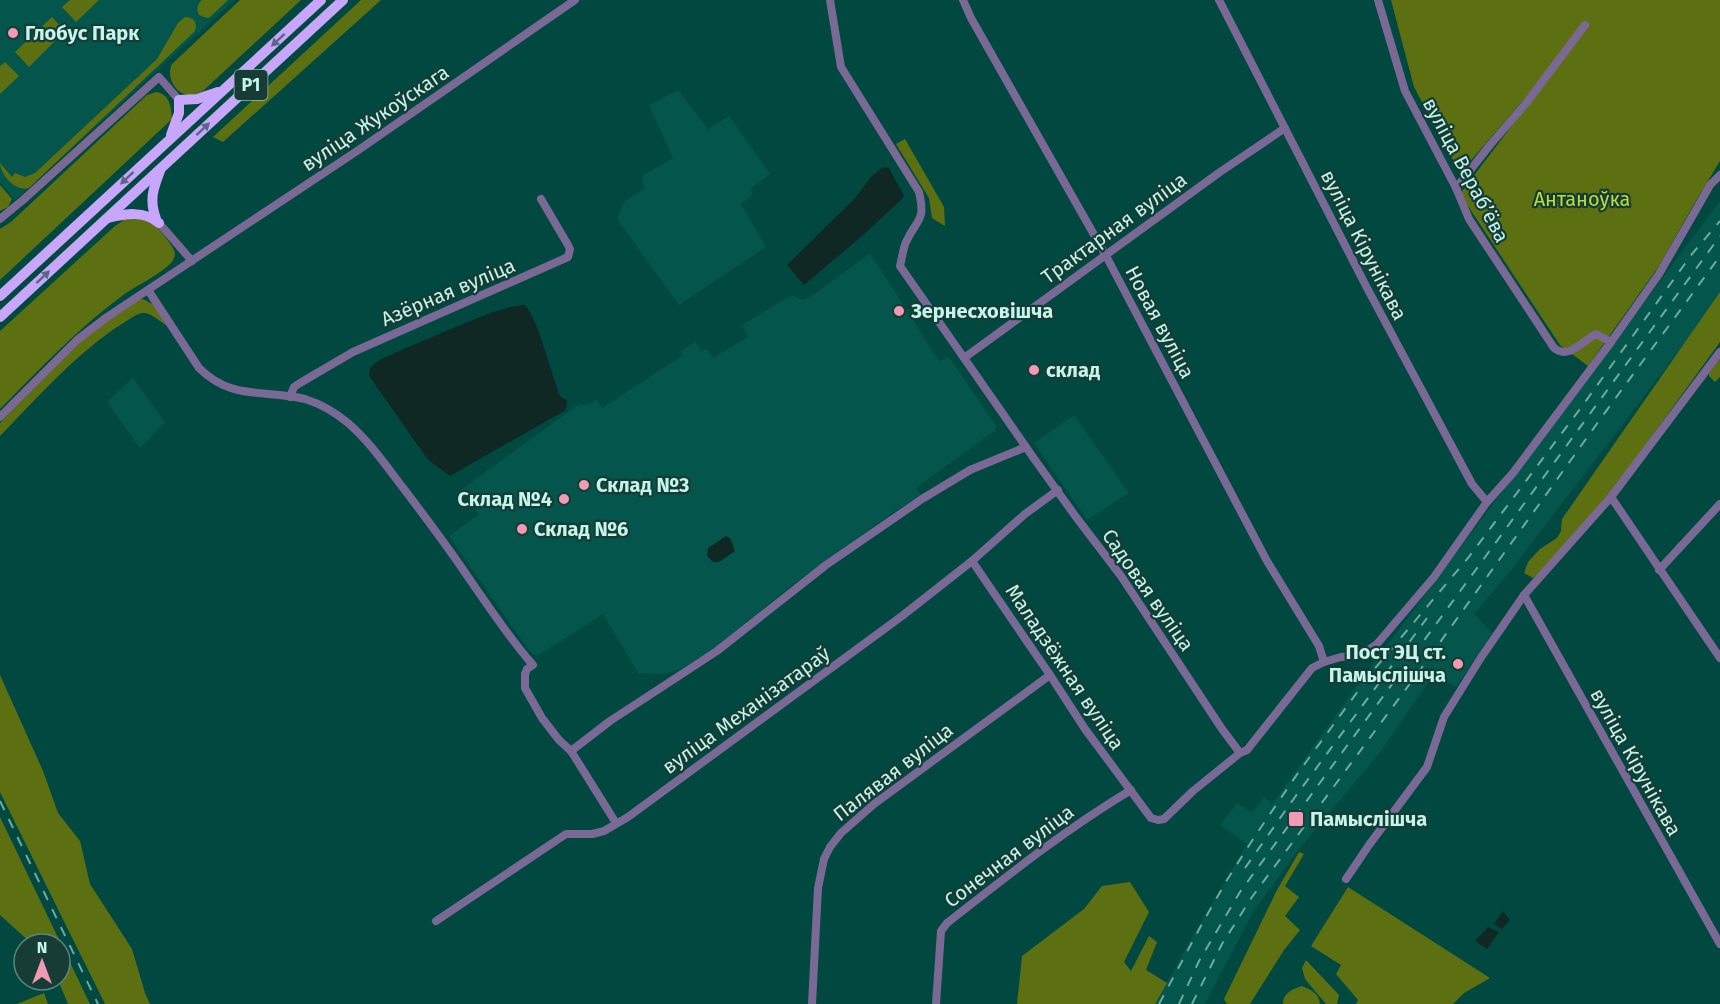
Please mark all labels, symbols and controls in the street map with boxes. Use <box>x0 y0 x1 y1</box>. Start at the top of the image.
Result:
place label: Глобус Парк <box>25 21 140 45</box>
marker: Глобус Парк <box>6 26 20 40</box>
one-way arrow <box>270 33 285 47</box>
street label: вуліца Жукоўскага <box>297 60 453 176</box>
road number: Р1 <box>234 70 268 100</box>
street label: вуліца Верабʼёва <box>1418 94 1514 246</box>
one-way arrow <box>195 123 210 136</box>
street label: вуліца Кірунікава <box>1316 166 1412 324</box>
street label: Трактарная вуліца <box>1037 167 1191 289</box>
one-way arrow <box>120 171 135 184</box>
park label: Антаноўка <box>1534 187 1630 211</box>
street label: Азёрная вуліца <box>377 253 519 331</box>
street label: Новая вуліца <box>1120 262 1200 382</box>
one-way arrow <box>35 270 50 284</box>
place label: Зернесховішча <box>910 299 1053 323</box>
marker: Зернесховішча <box>892 304 906 318</box>
place label: склад <box>1046 358 1100 382</box>
marker: склад <box>1027 363 1041 377</box>
place label: Склад №3 <box>596 473 689 497</box>
marker: Склад №3 <box>577 478 591 492</box>
place label: Склад №4 <box>458 487 552 511</box>
marker: Склад №4 <box>557 492 571 506</box>
place label: Склад №6 <box>534 517 628 541</box>
marker: Склад №6 <box>515 522 529 536</box>
street label: Садовая вуліца <box>1097 524 1199 656</box>
street label: Маладзёжная вуліца <box>1001 580 1129 754</box>
place label: Пост ЭЦ ст. Памыслішча <box>1329 640 1446 687</box>
street label: вуліца Механізатараў <box>658 641 835 779</box>
marker: Пост ЭЦ ст. Памыслішча <box>1451 657 1465 671</box>
street label: вуліца Кірунікава <box>1585 684 1687 840</box>
street label: Палявая вуліца <box>828 718 958 826</box>
street label: Сонечная вуліца <box>940 800 1078 912</box>
place label: Памыслішча <box>1310 807 1427 831</box>
marker: Памыслішча <box>1287 810 1305 828</box>
north arrow <box>12 932 72 992</box>
text: N <box>37 938 47 957</box>

